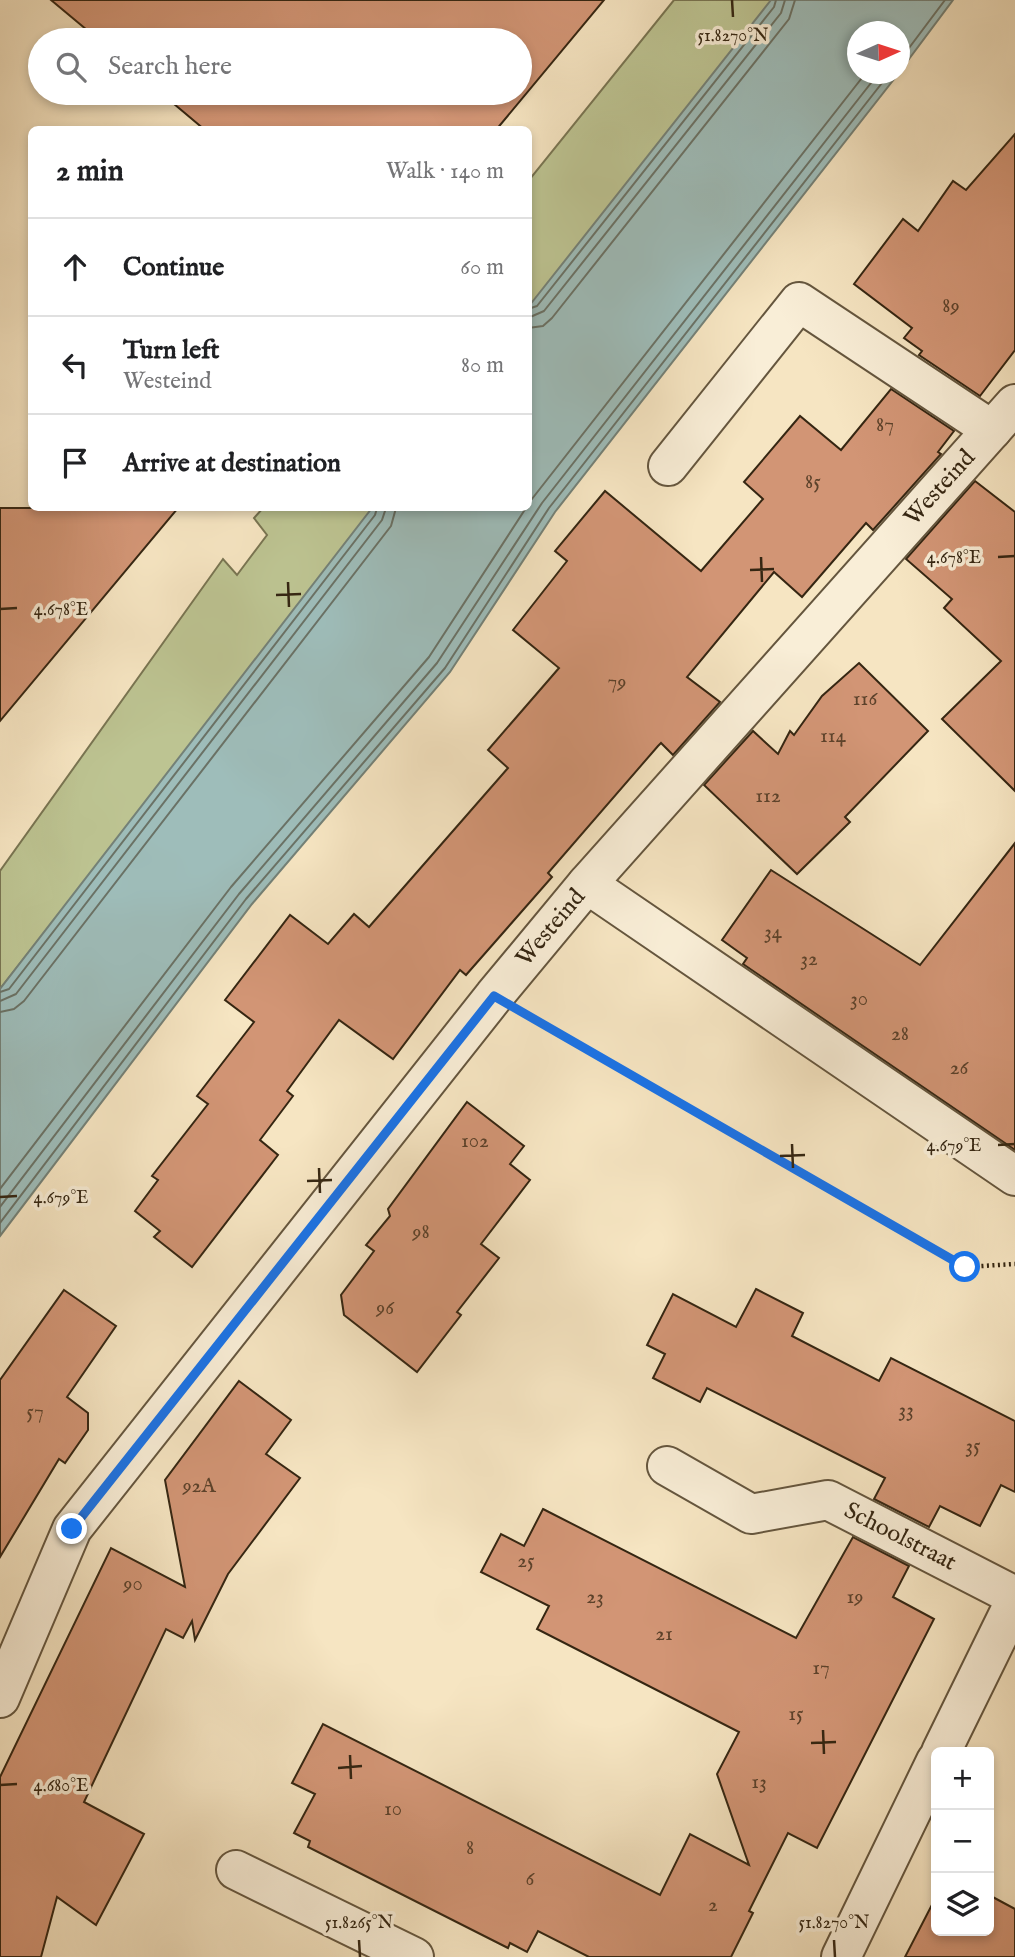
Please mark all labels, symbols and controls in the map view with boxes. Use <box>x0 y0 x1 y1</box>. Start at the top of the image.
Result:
north arrow <box>847 21 910 84</box>
text: 51.8270°N <box>698 25 769 48</box>
search box <box>28 28 532 105</box>
icon: search <box>52 48 90 86</box>
text: Search here <box>108 50 232 83</box>
text: 2 min <box>56 153 124 191</box>
text: Walk · 140 m <box>386 157 504 186</box>
icon: ahead <box>56 248 94 286</box>
text: Continue <box>123 251 224 284</box>
text: 60 m <box>460 253 504 282</box>
house number: 89 <box>942 293 960 320</box>
text: Turn left <box>123 334 220 367</box>
icon: left <box>56 346 94 384</box>
text: 80 m <box>461 351 504 380</box>
text: Westeind <box>123 367 212 396</box>
house number: 87 <box>876 412 894 439</box>
street label: Westeind <box>898 443 983 533</box>
icon: arrive <box>56 444 94 482</box>
text: Arrive at destination <box>123 447 341 480</box>
house number: 85 <box>805 469 821 496</box>
text: 4.678°E <box>927 547 981 570</box>
text: 4.678°E <box>34 599 88 622</box>
house number: 79 <box>608 669 627 696</box>
house number: 116 <box>853 686 878 713</box>
house number: 114 <box>820 723 847 750</box>
house number: 112 <box>755 783 781 810</box>
street label: Westeind <box>509 882 593 973</box>
house number: 34 <box>764 919 783 946</box>
house number: 32 <box>800 946 818 973</box>
house number: 30 <box>850 986 868 1013</box>
house number: 28 <box>891 1021 909 1048</box>
house number: 26 <box>950 1055 969 1082</box>
house number: 102 <box>461 1128 489 1155</box>
text: 4.679°E <box>926 1135 982 1158</box>
text: 4.679°E <box>33 1187 89 1210</box>
house number: 98 <box>411 1219 430 1246</box>
route start <box>949 1251 980 1282</box>
house number: 96 <box>375 1295 395 1322</box>
house number: 33 <box>898 1397 914 1424</box>
house number: 57 <box>26 1399 44 1426</box>
house number: 35 <box>965 1433 981 1460</box>
house number: 92A <box>181 1473 216 1500</box>
street label: Schoolstraat <box>839 1495 961 1579</box>
route end <box>56 1513 87 1544</box>
house number: 25 <box>517 1548 535 1575</box>
house number: 90 <box>122 1571 143 1598</box>
house number: 23 <box>586 1584 604 1611</box>
house number: 19 <box>847 1584 864 1611</box>
house number: 21 <box>655 1621 673 1648</box>
house number: 17 <box>812 1655 830 1682</box>
house number: 15 <box>788 1701 804 1728</box>
map controls <box>931 1747 994 1936</box>
button: + <box>931 1747 994 1810</box>
house number: 13 <box>751 1769 767 1796</box>
text: 4.680°E <box>34 1775 88 1798</box>
house number: 10 <box>384 1796 402 1823</box>
button: − <box>931 1810 994 1873</box>
house number: 8 <box>466 1835 474 1862</box>
house number: 6 <box>526 1866 536 1893</box>
button: layers <box>931 1873 994 1936</box>
house number: 2 <box>708 1892 718 1919</box>
text: 51.8265°N <box>325 1912 393 1935</box>
text: 51.8270°N <box>799 1912 870 1935</box>

